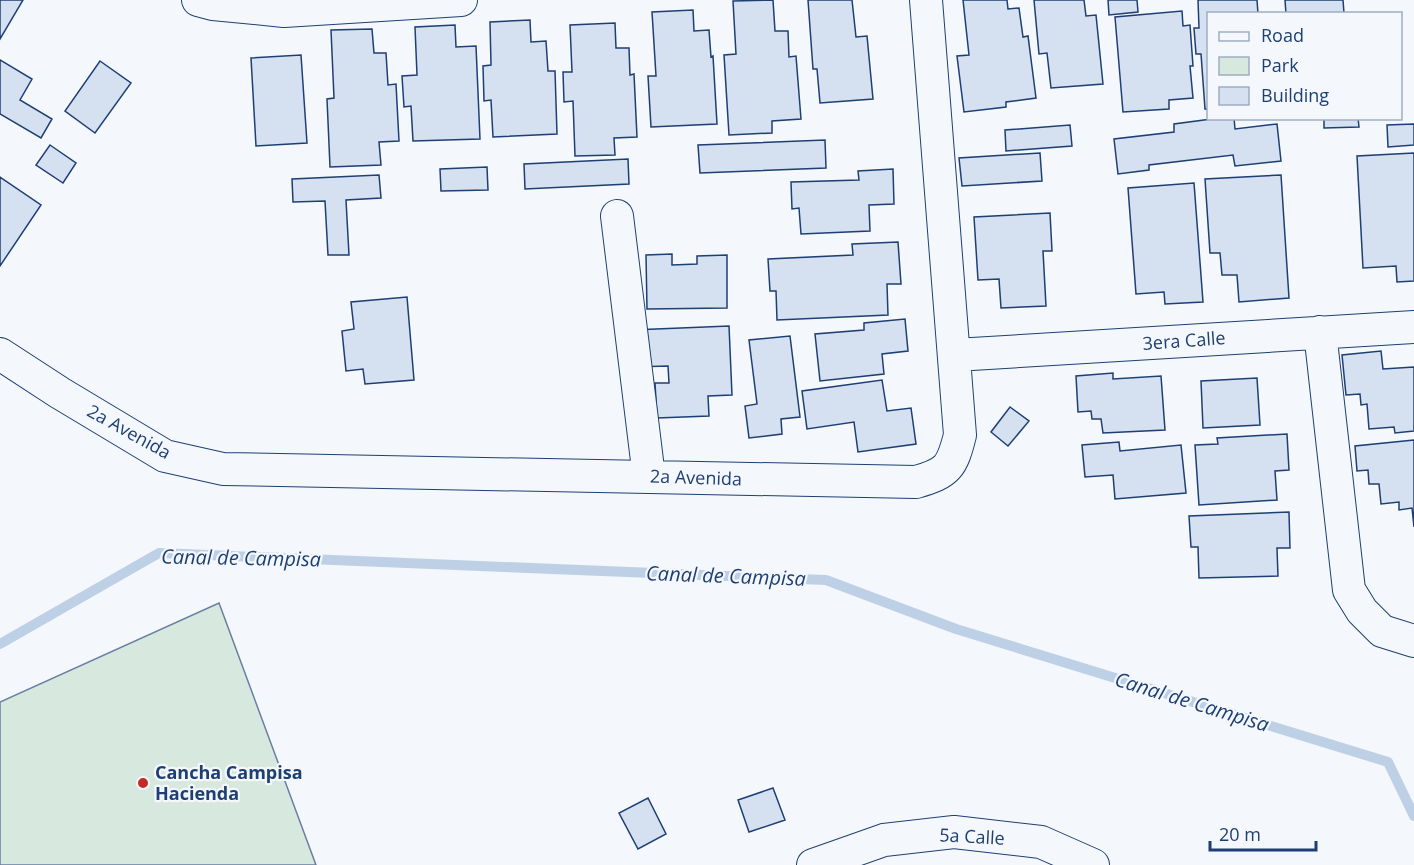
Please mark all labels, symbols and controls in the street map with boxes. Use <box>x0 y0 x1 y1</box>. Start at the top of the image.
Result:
legend <box>1207 12 1402 120</box>
text: Road <box>1261 23 1304 47</box>
text: Park <box>1261 53 1299 77</box>
text: Building <box>1261 83 1329 107</box>
street label: 3era Calle <box>1142 325 1226 355</box>
street label: 2a Avenida <box>83 398 176 464</box>
street label: 2a Avenida <box>650 463 742 491</box>
water label: Canal de Campisa <box>161 543 321 572</box>
water label: Canal de Campisa <box>646 559 806 592</box>
water label: Canal de Campisa <box>1112 665 1273 738</box>
place label: Cancha Campisa Hacienda <box>155 760 303 805</box>
marker: Cancha Campisa Hacienda <box>136 776 150 790</box>
scale bar <box>1210 814 1316 852</box>
street label: 5a Calle <box>939 822 1005 850</box>
text: 20 m <box>1219 822 1261 846</box>

